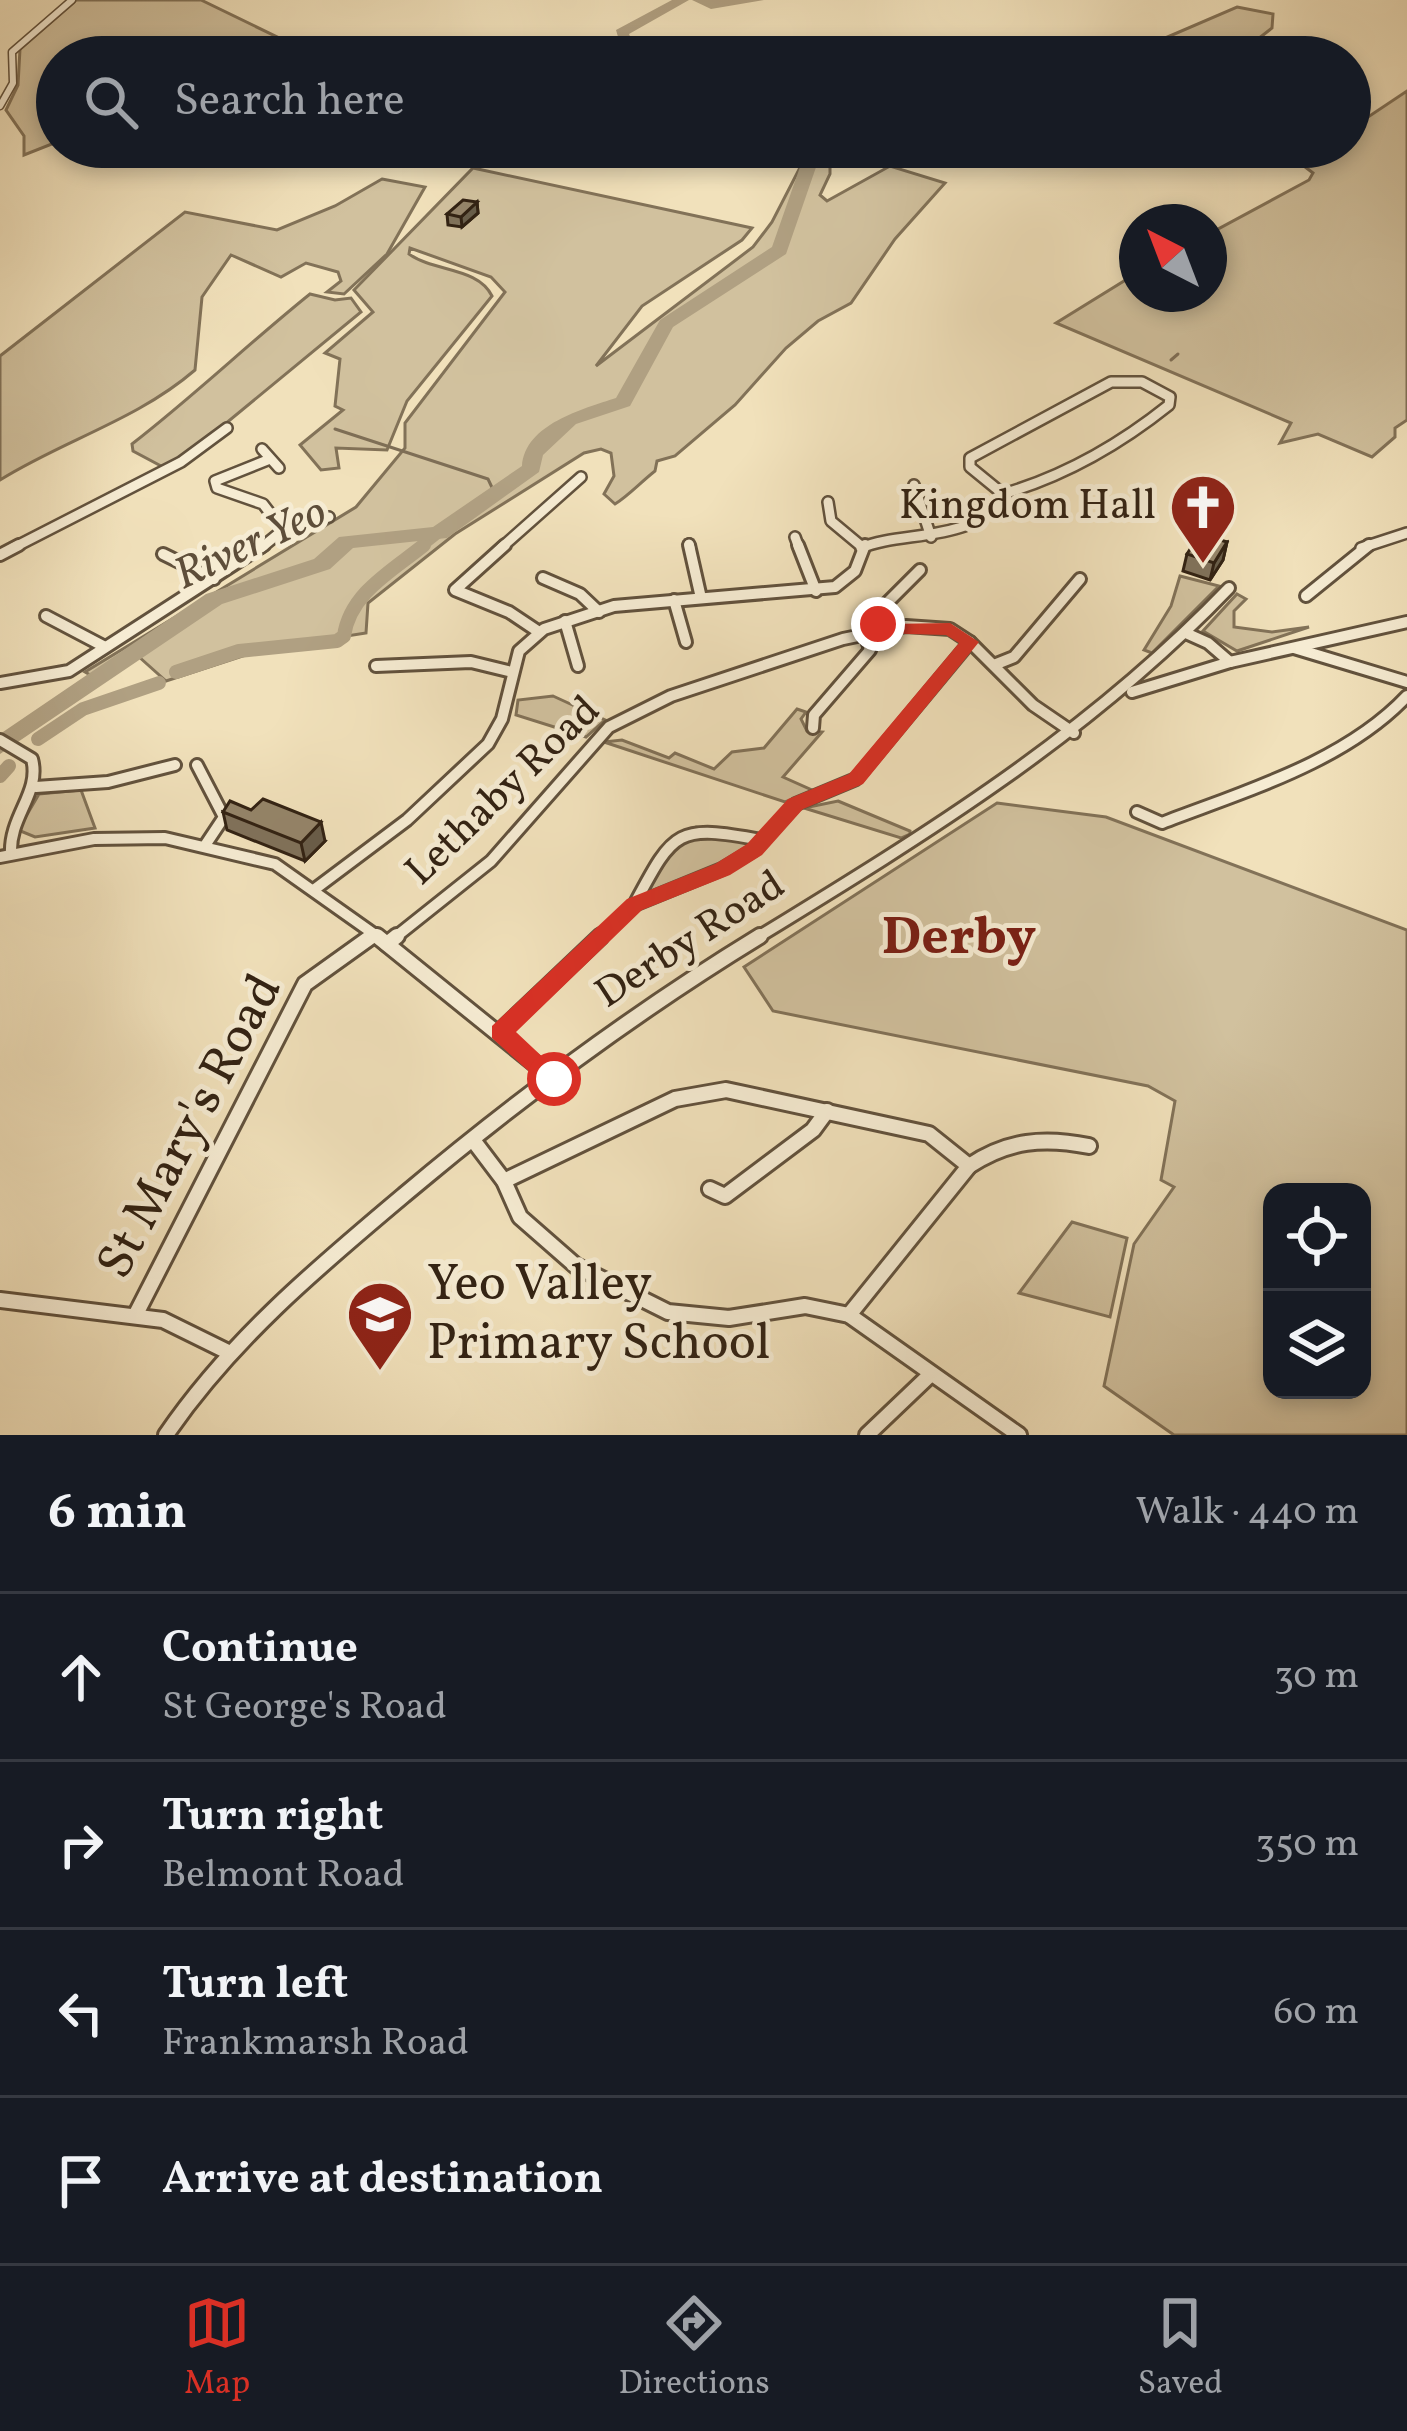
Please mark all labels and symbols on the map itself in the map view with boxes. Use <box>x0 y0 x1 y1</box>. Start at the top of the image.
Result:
north arrow <box>1119 204 1227 312</box>
church icon: Kingdom Hall <box>1168 472 1238 566</box>
place label: Kingdom Hall <box>899 478 1156 537</box>
water label: River Yeo <box>164 482 338 608</box>
route end <box>851 597 905 651</box>
street label: Lethaby Road <box>393 683 615 901</box>
street label: Derby Road <box>585 858 797 1024</box>
district label: Derby <box>882 902 1036 977</box>
street label: St Mary's Road <box>81 962 301 1292</box>
route start <box>527 1052 581 1106</box>
place label: Yeo Valley Primary School <box>427 1250 771 1380</box>
school or university icon: Yeo Valley Primary School <box>345 1279 415 1373</box>

